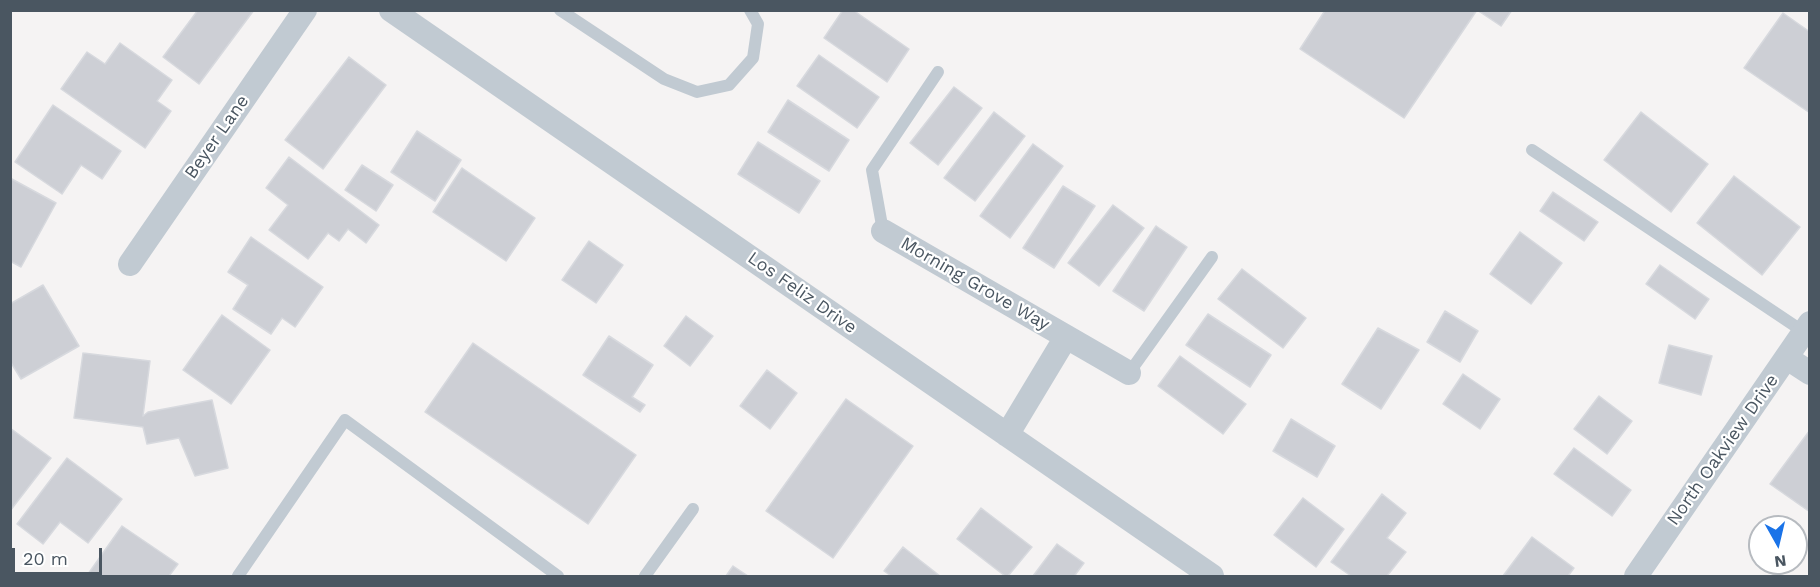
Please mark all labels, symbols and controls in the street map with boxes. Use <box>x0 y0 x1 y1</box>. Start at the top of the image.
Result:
street label: Beyer Lane <box>180 91 254 183</box>
street label: Morning Grove Way <box>897 233 1053 335</box>
street label: Los Feliz Drive <box>743 247 861 339</box>
street label: North Oakview Drive <box>1663 370 1783 530</box>
north arrow <box>1748 515 1808 575</box>
scale bar <box>15 536 105 574</box>
text: 20 m <box>23 548 68 569</box>
text: N <box>1773 551 1787 572</box>

